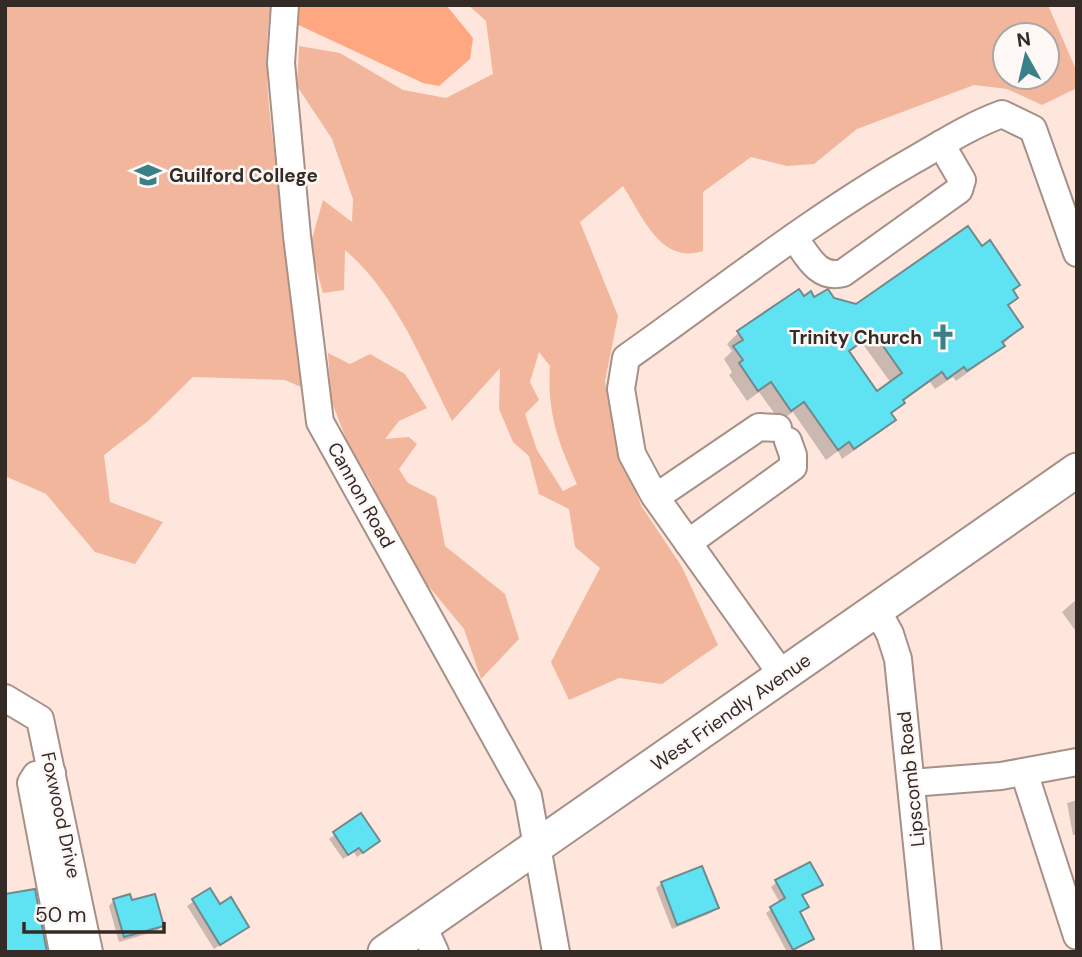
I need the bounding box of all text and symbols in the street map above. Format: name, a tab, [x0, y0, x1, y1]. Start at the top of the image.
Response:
north arrow	[991, 21, 1061, 91]
text: N	[1015, 26, 1032, 53]
school or university icon: Guilford College	[133, 160, 163, 190]
place label: Guilford College	[169, 163, 318, 188]
church icon: Trinity Church	[928, 322, 958, 352]
place label: Trinity Church	[789, 325, 922, 350]
street label: Cannon Road	[322, 438, 400, 552]
street label: West Friendly Avenue	[646, 647, 816, 777]
street label: Lipscomb Road	[891, 710, 931, 848]
street label: Foxwood Drive	[35, 749, 87, 881]
scale bar	[24, 890, 164, 934]
text: 50 m	[35, 901, 86, 929]

